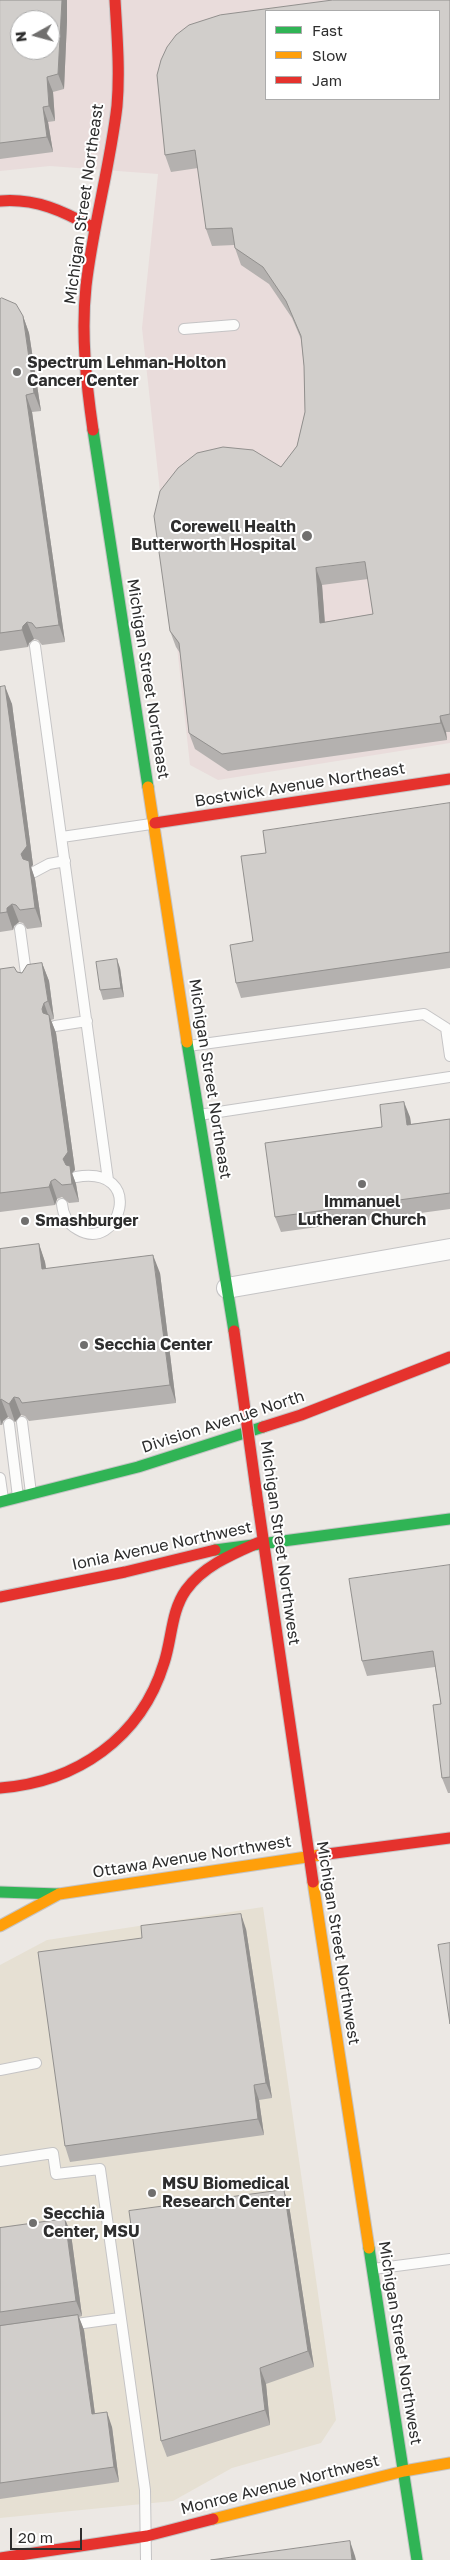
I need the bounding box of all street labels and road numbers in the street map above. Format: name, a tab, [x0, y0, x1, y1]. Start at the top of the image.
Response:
street label: Michigan Street Northeast	[60, 102, 108, 306]
street label: Michigan Street Northeast	[123, 577, 173, 781]
street label: Bostwick Avenue Northeast	[194, 759, 406, 811]
street label: Michigan Street Northeast	[185, 977, 235, 1181]
street label: Division Avenue North	[139, 1387, 307, 1457]
street label: Michigan Street Northwest	[256, 1440, 304, 1646]
street label: Ionia Avenue Northwest	[70, 1518, 254, 1574]
street label: Ottawa Avenue Northwest	[91, 1832, 293, 1882]
street label: Michigan Street Northwest	[312, 1840, 364, 2046]
street label: Michigan Street Northwest	[374, 2240, 426, 2446]
street label: Monroe Avenue Northwest	[179, 2451, 381, 2519]

